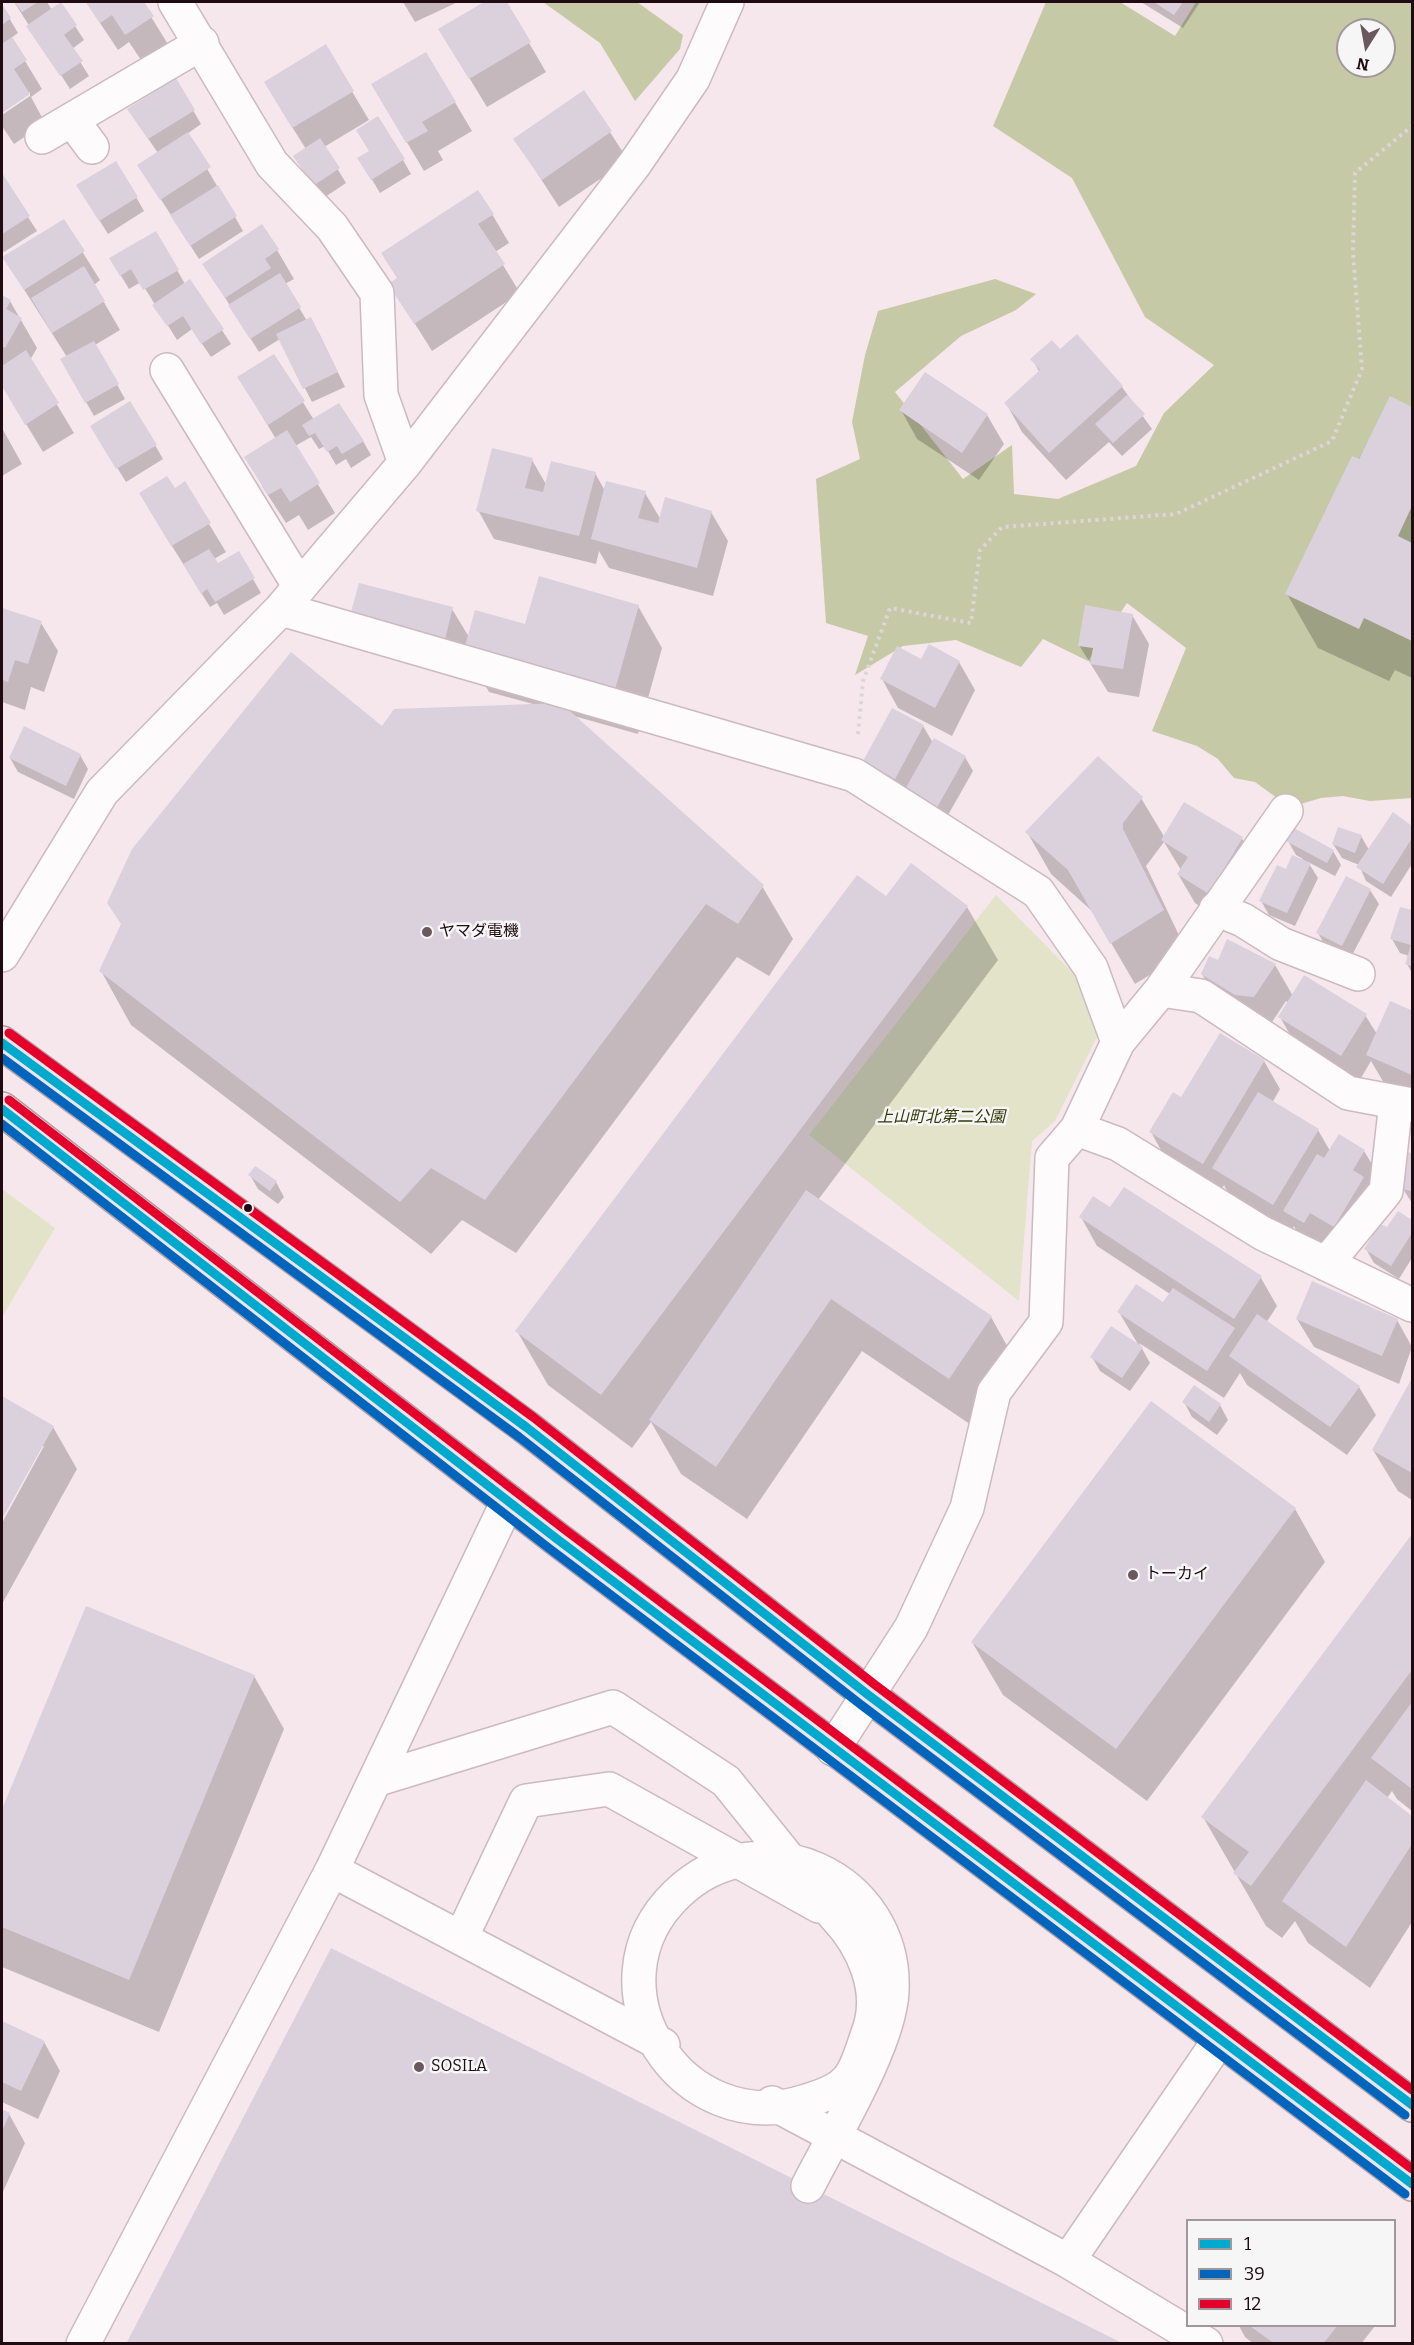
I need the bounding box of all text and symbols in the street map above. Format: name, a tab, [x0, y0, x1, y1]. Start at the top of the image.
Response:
north arrow	[1336, 18, 1396, 78]
text: N	[1355, 54, 1371, 75]
place label: ヤマダ電機	[439, 922, 519, 942]
marker: ヤマダ電機	[420, 925, 434, 939]
park label: 上山町北第二公園	[877, 1108, 1005, 1128]
unlabelled marker	[242, 1202, 254, 1214]
place label: トーカイ	[1145, 1565, 1209, 1585]
marker: トーカイ	[1126, 1568, 1140, 1582]
place label: SOSILA	[431, 2057, 487, 2077]
marker: SOSILA	[412, 2060, 426, 2074]
legend	[1186, 2219, 1396, 2327]
text: 1	[1244, 2233, 1251, 2255]
text: 39	[1244, 2263, 1265, 2285]
text: 12	[1244, 2293, 1261, 2315]

